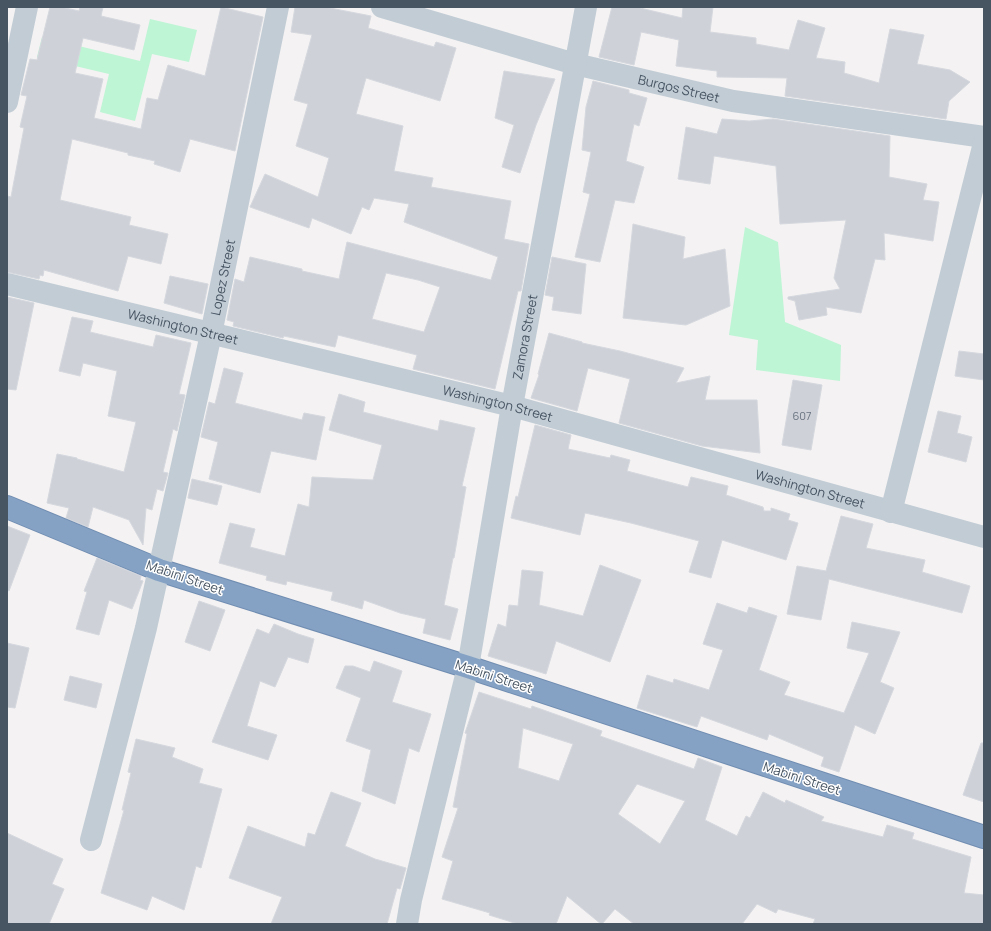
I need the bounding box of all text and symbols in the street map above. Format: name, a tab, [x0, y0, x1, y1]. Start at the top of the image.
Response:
street label: Burgos Street	[636, 70, 721, 107]
street label: Lopez Street	[206, 238, 239, 317]
street label: Zamora Street	[508, 293, 542, 381]
street label: Washington Street	[126, 304, 240, 349]
street label: Washington Street	[441, 381, 555, 426]
house number: 607	[792, 408, 812, 423]
street label: Washington Street	[753, 465, 867, 513]
street label: Mabini Street	[144, 555, 226, 599]
street label: Mabini Street	[453, 655, 535, 697]
street label: Mabini Street	[761, 757, 843, 799]

